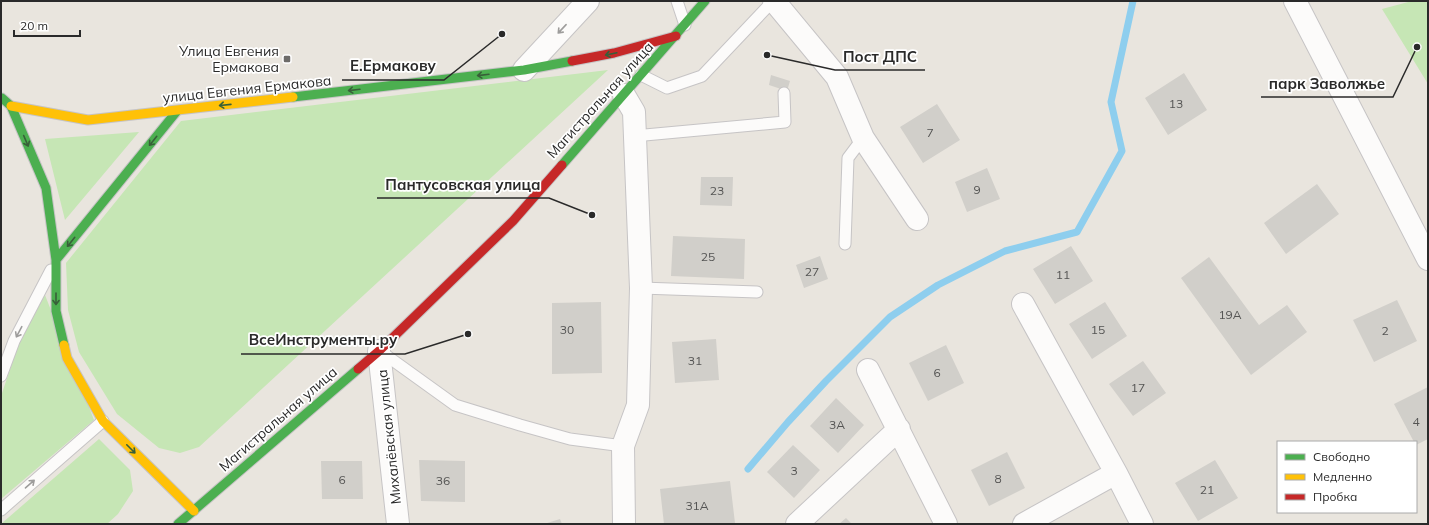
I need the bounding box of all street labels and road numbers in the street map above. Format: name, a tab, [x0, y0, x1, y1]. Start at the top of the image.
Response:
street label: Магистральная улица	[543, 38, 657, 162]
street label: улица Евгения Ермакова	[162, 71, 332, 107]
street label: Магистральная улица	[215, 363, 341, 475]
street label: Михалёвская улица	[373, 369, 405, 505]

